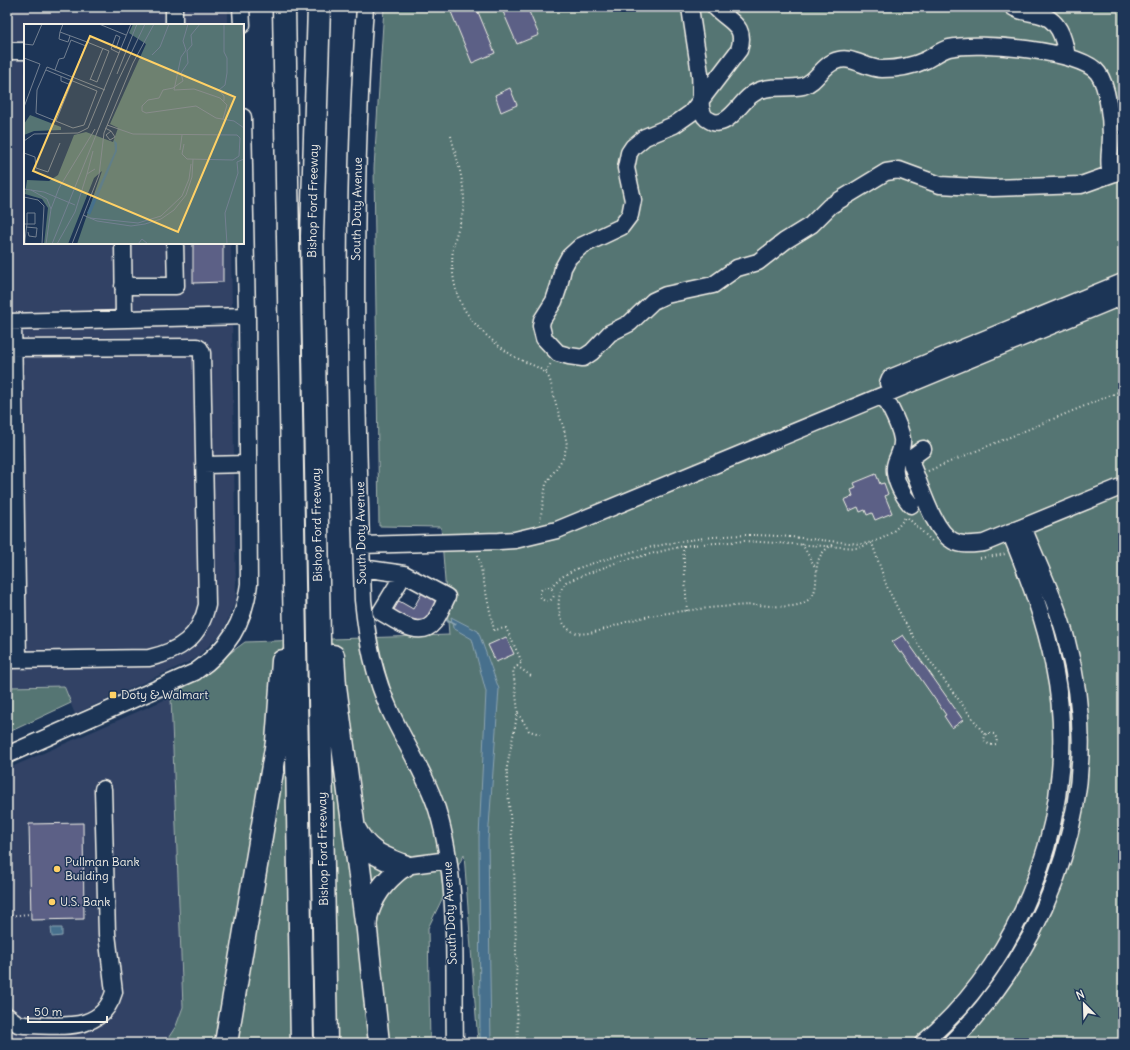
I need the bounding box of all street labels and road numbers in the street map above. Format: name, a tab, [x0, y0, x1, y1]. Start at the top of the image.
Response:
street label: Bishop Ford Freeway	[304, 144, 321, 258]
street label: South Doty Avenue	[348, 157, 365, 261]
street label: Bishop Ford Freeway	[308, 468, 325, 582]
street label: South Doty Avenue	[352, 481, 369, 585]
street label: Bishop Ford Freeway	[314, 792, 331, 906]
street label: South Doty Avenue	[439, 861, 460, 965]

